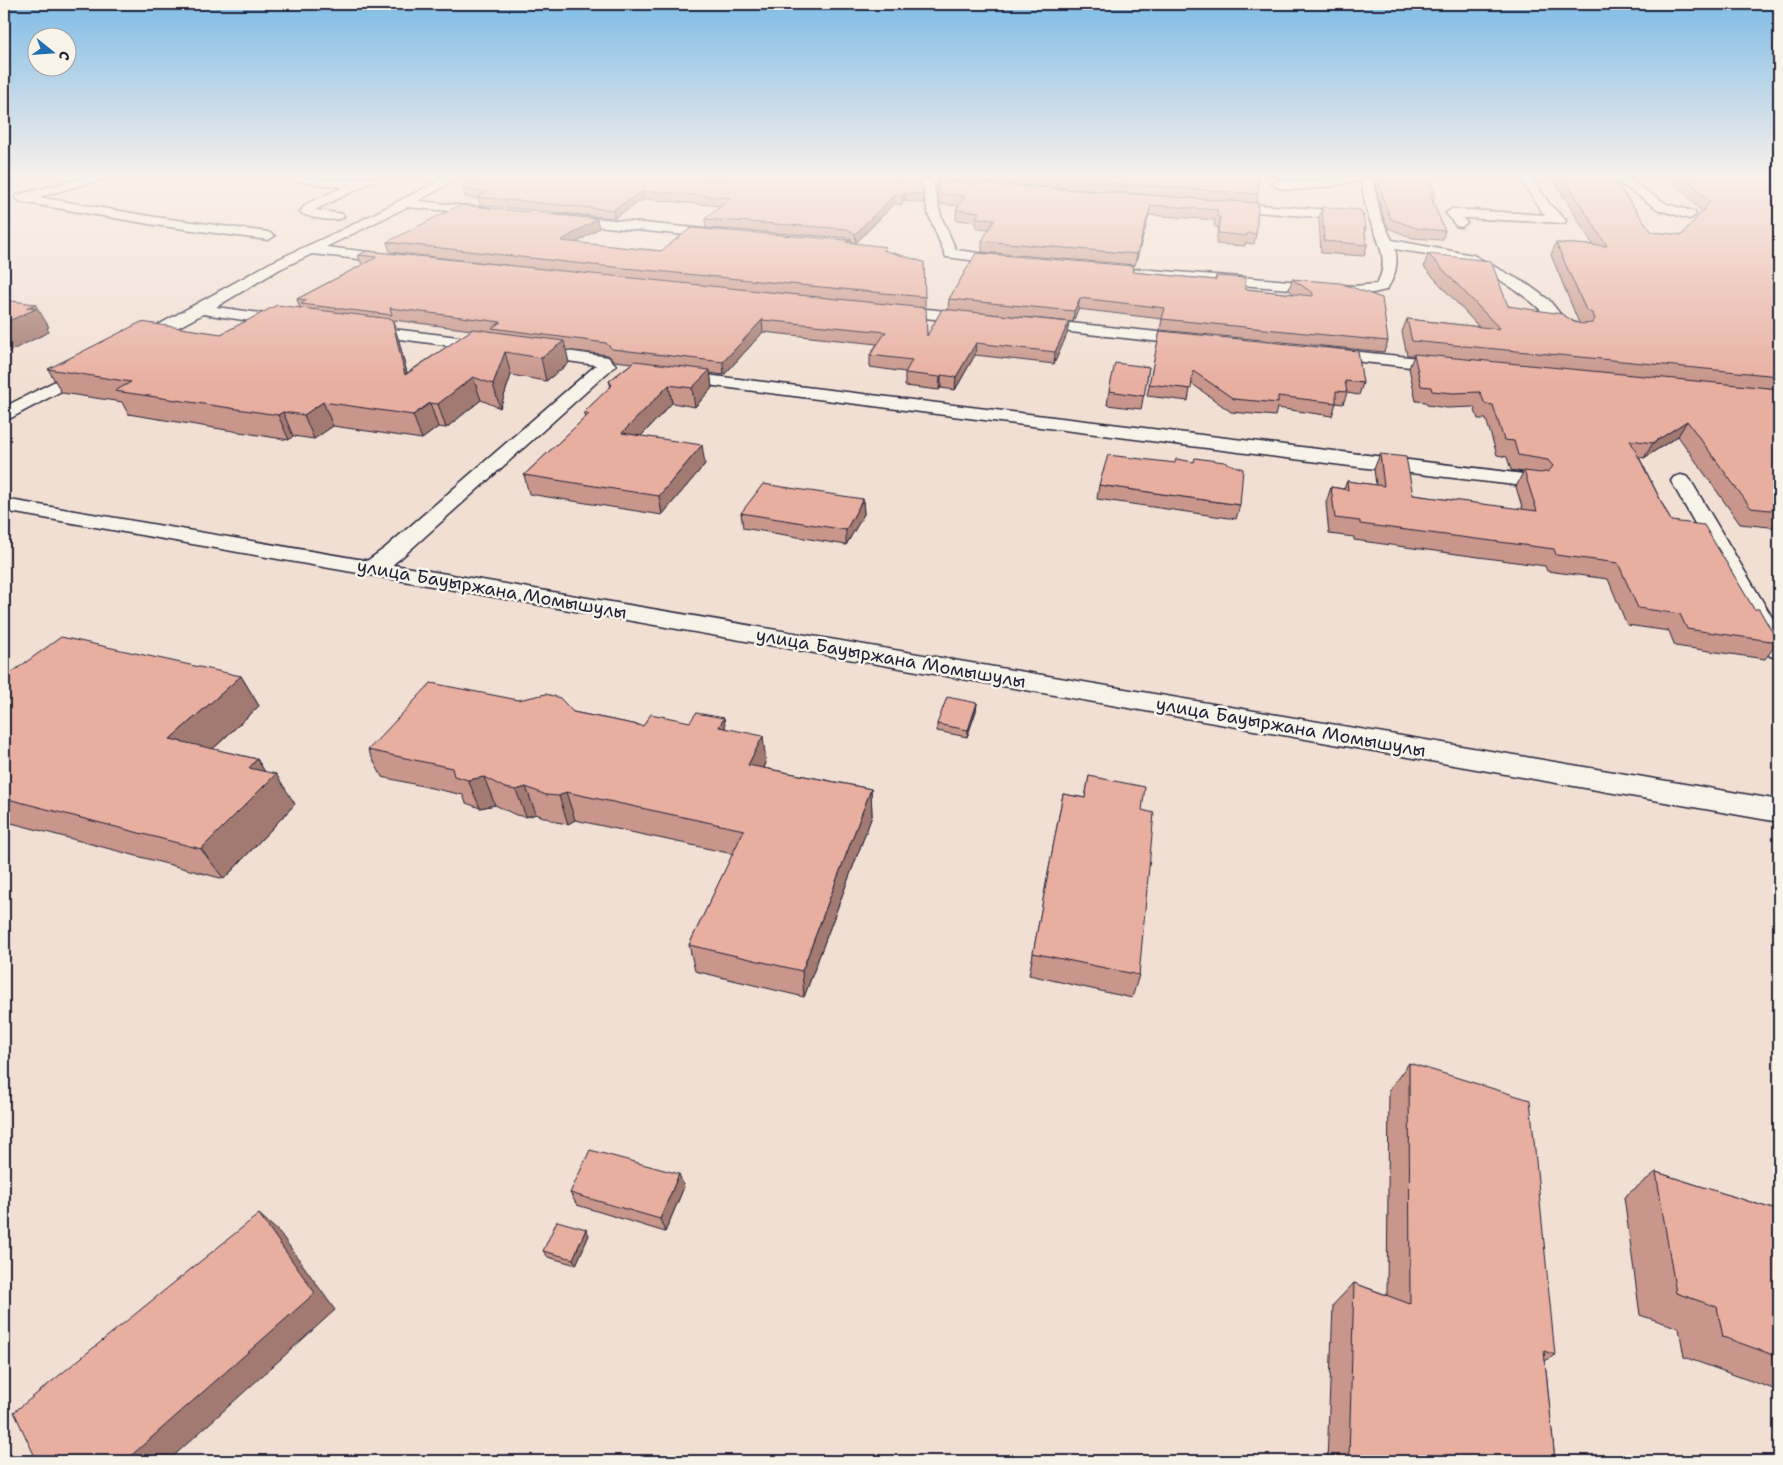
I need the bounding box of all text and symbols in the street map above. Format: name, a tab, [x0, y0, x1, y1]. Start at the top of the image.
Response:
north arrow	[28, 28, 78, 78]
text: С	[55, 49, 74, 63]
street label: улица Бауыржана Момышулы	[355, 553, 629, 625]
street label: улица Бауыржана Момышулы	[754, 622, 1028, 694]
street label: улица Бауыржана Момышулы	[1154, 691, 1428, 763]

